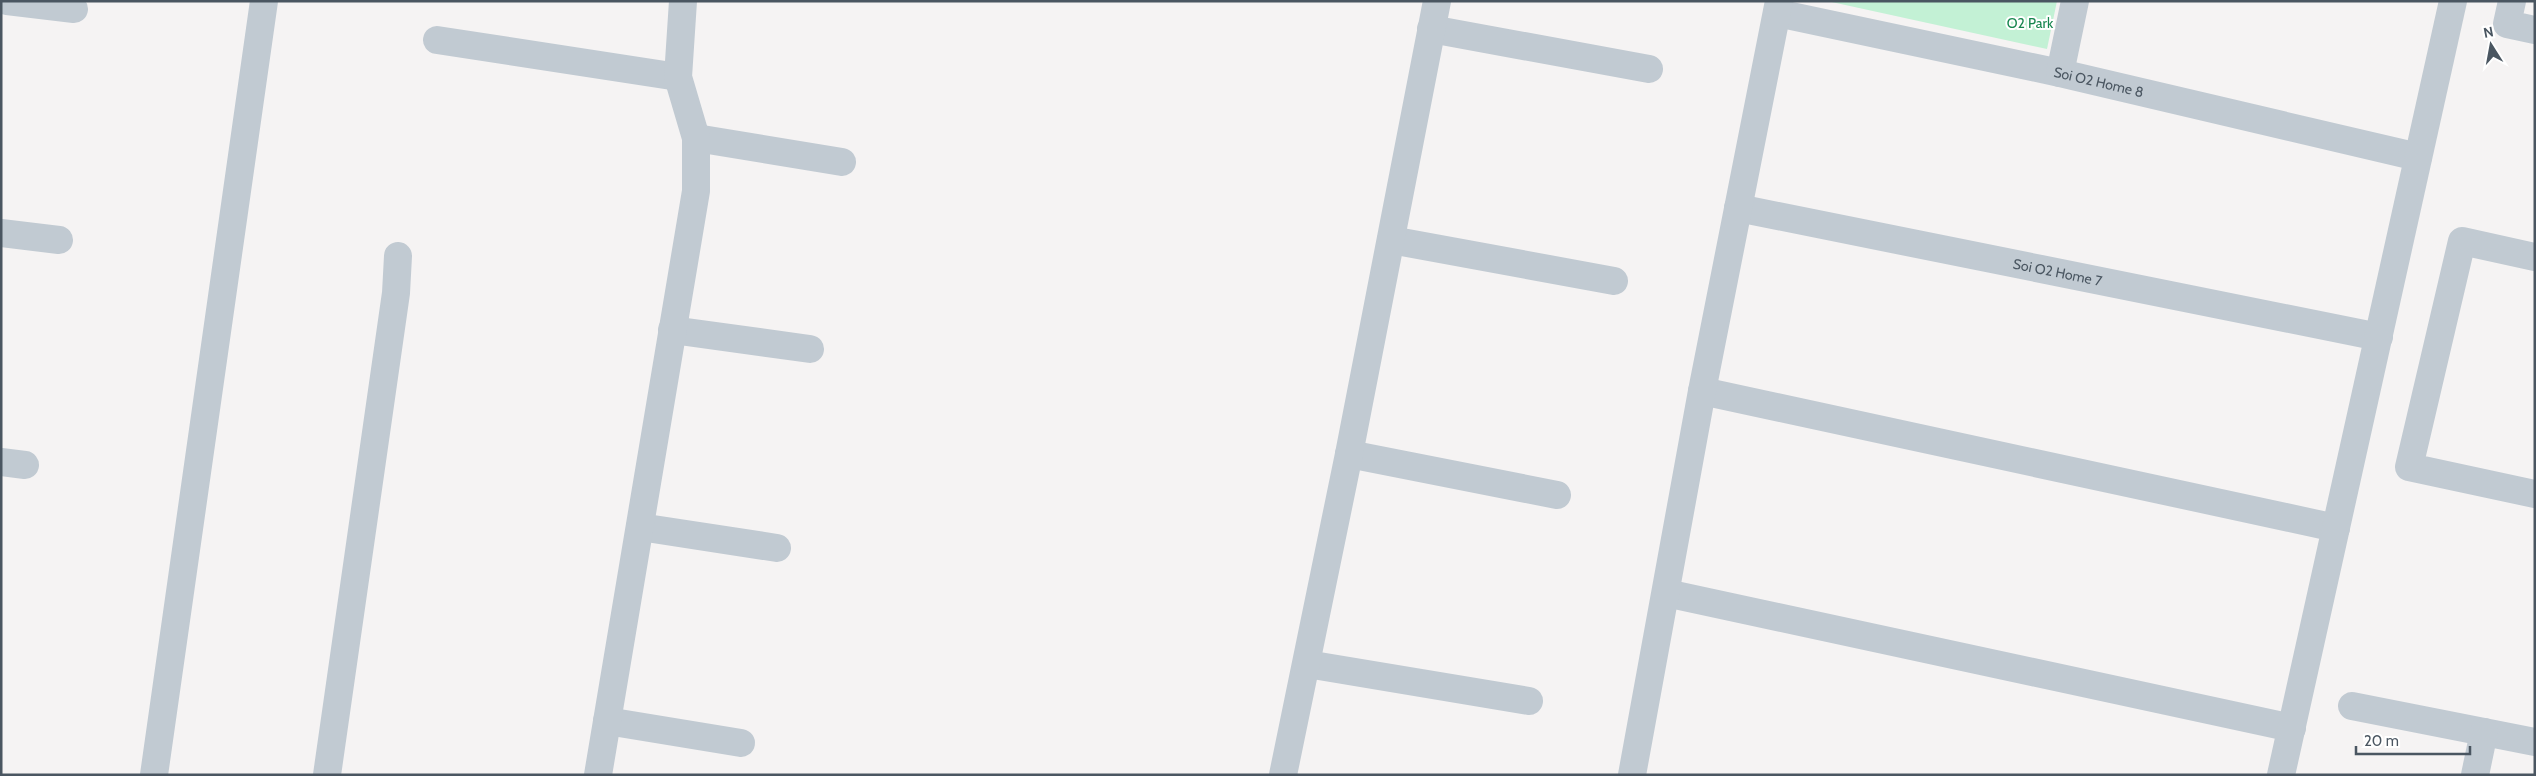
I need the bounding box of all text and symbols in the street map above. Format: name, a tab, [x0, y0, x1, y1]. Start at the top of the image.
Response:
park label: O2 Park	[2007, 14, 2054, 32]
north arrow	[2466, 20, 2516, 70]
text: N	[2482, 22, 2495, 42]
street label: Soi O2 Home 8	[2052, 63, 2145, 101]
street label: Soi O2 Home 7	[2012, 255, 2104, 290]
scale bar	[2356, 724, 2470, 756]
text: 20 m	[2364, 732, 2399, 750]

